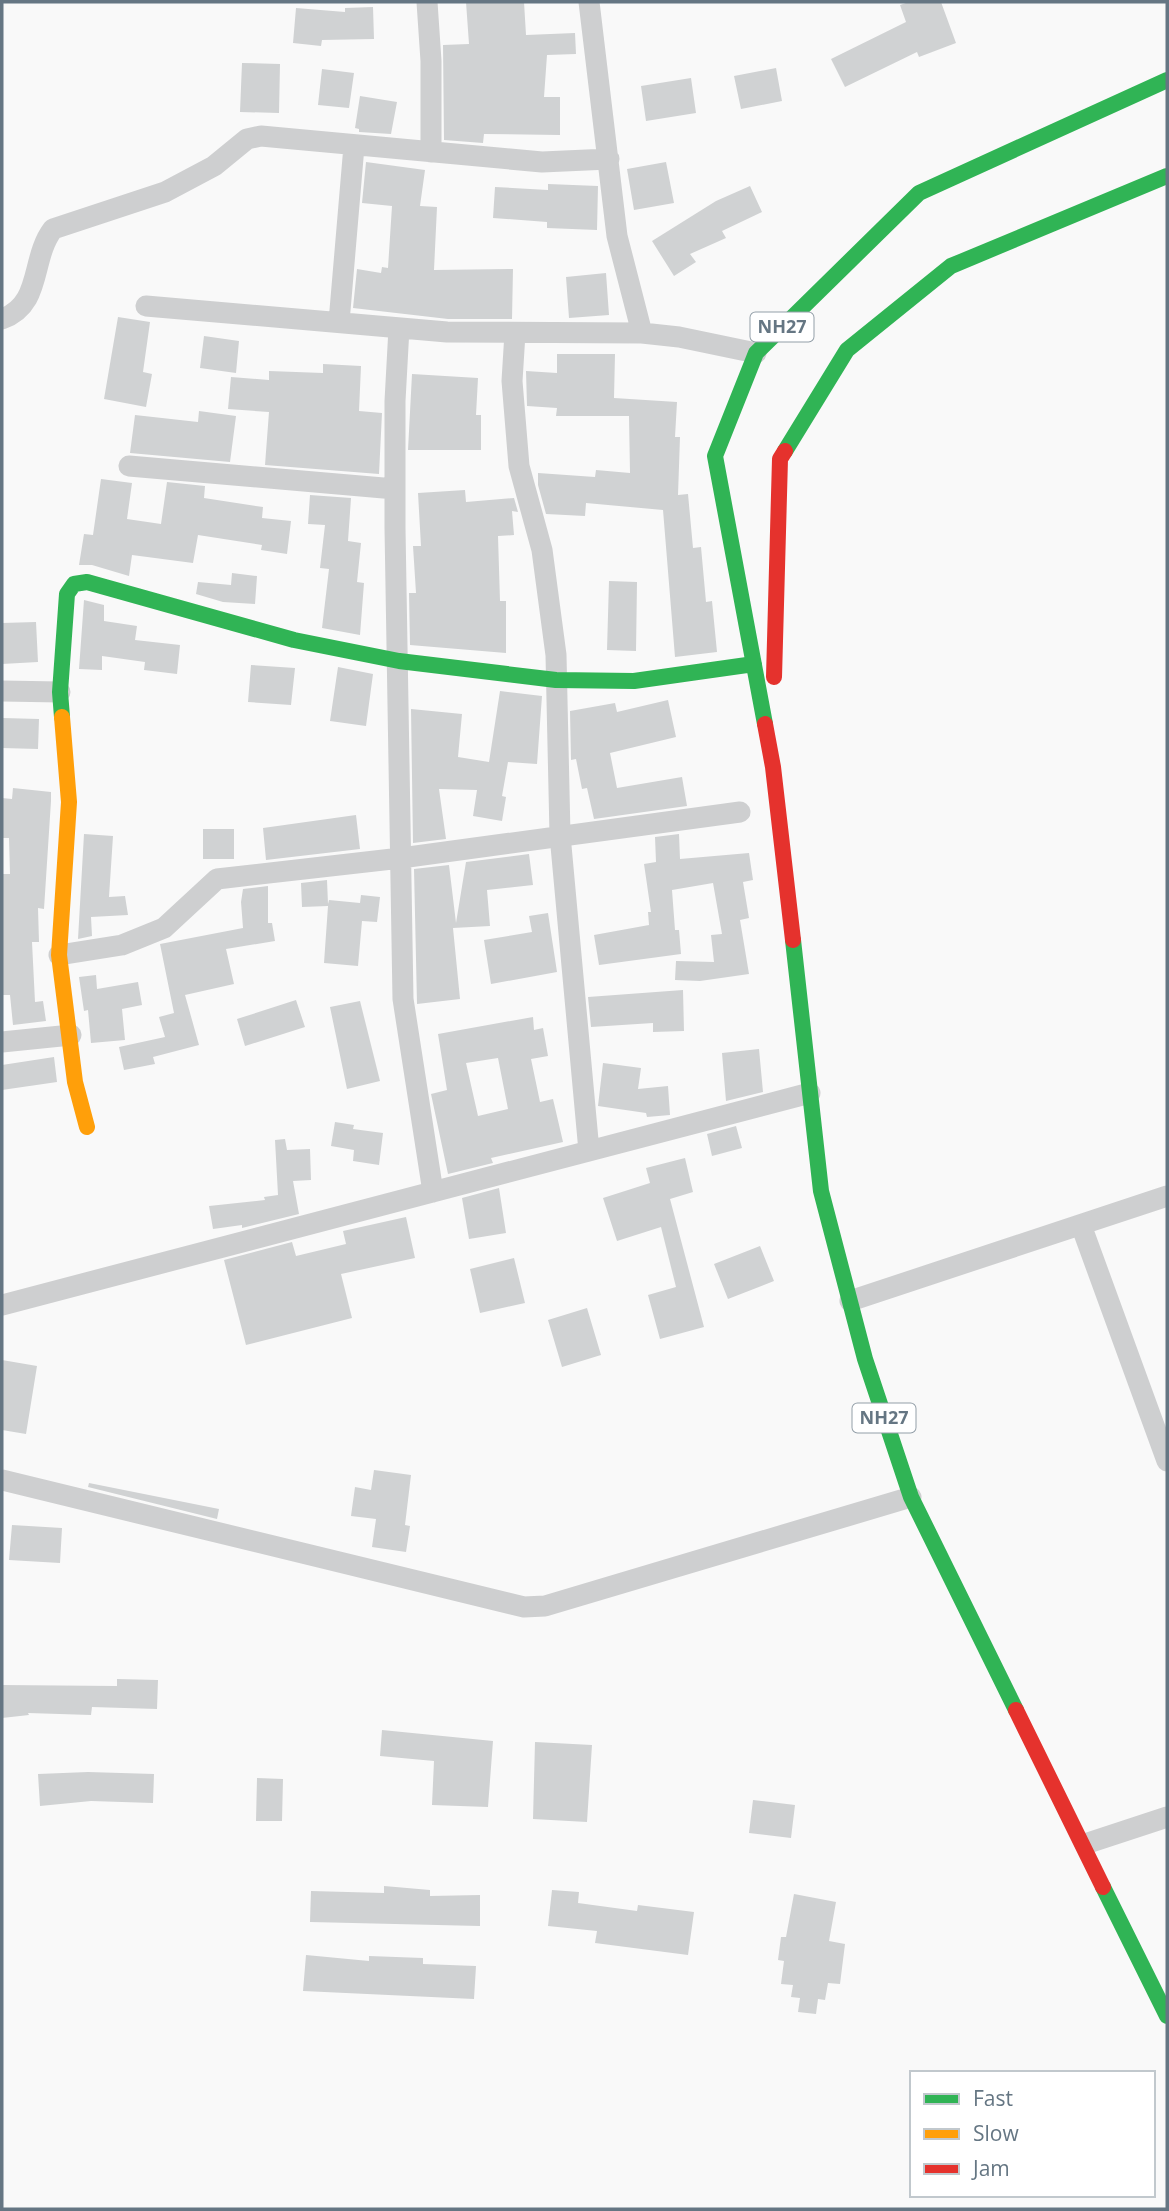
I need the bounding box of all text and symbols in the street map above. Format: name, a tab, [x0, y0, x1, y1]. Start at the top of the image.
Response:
road number: NH27	[750, 312, 814, 342]
road number: NH27	[852, 1404, 916, 1433]
legend	[910, 2071, 1155, 2197]
text: Fast	[973, 2084, 1013, 2112]
text: Slow	[973, 2119, 1019, 2147]
text: Jam	[971, 2154, 1010, 2182]

